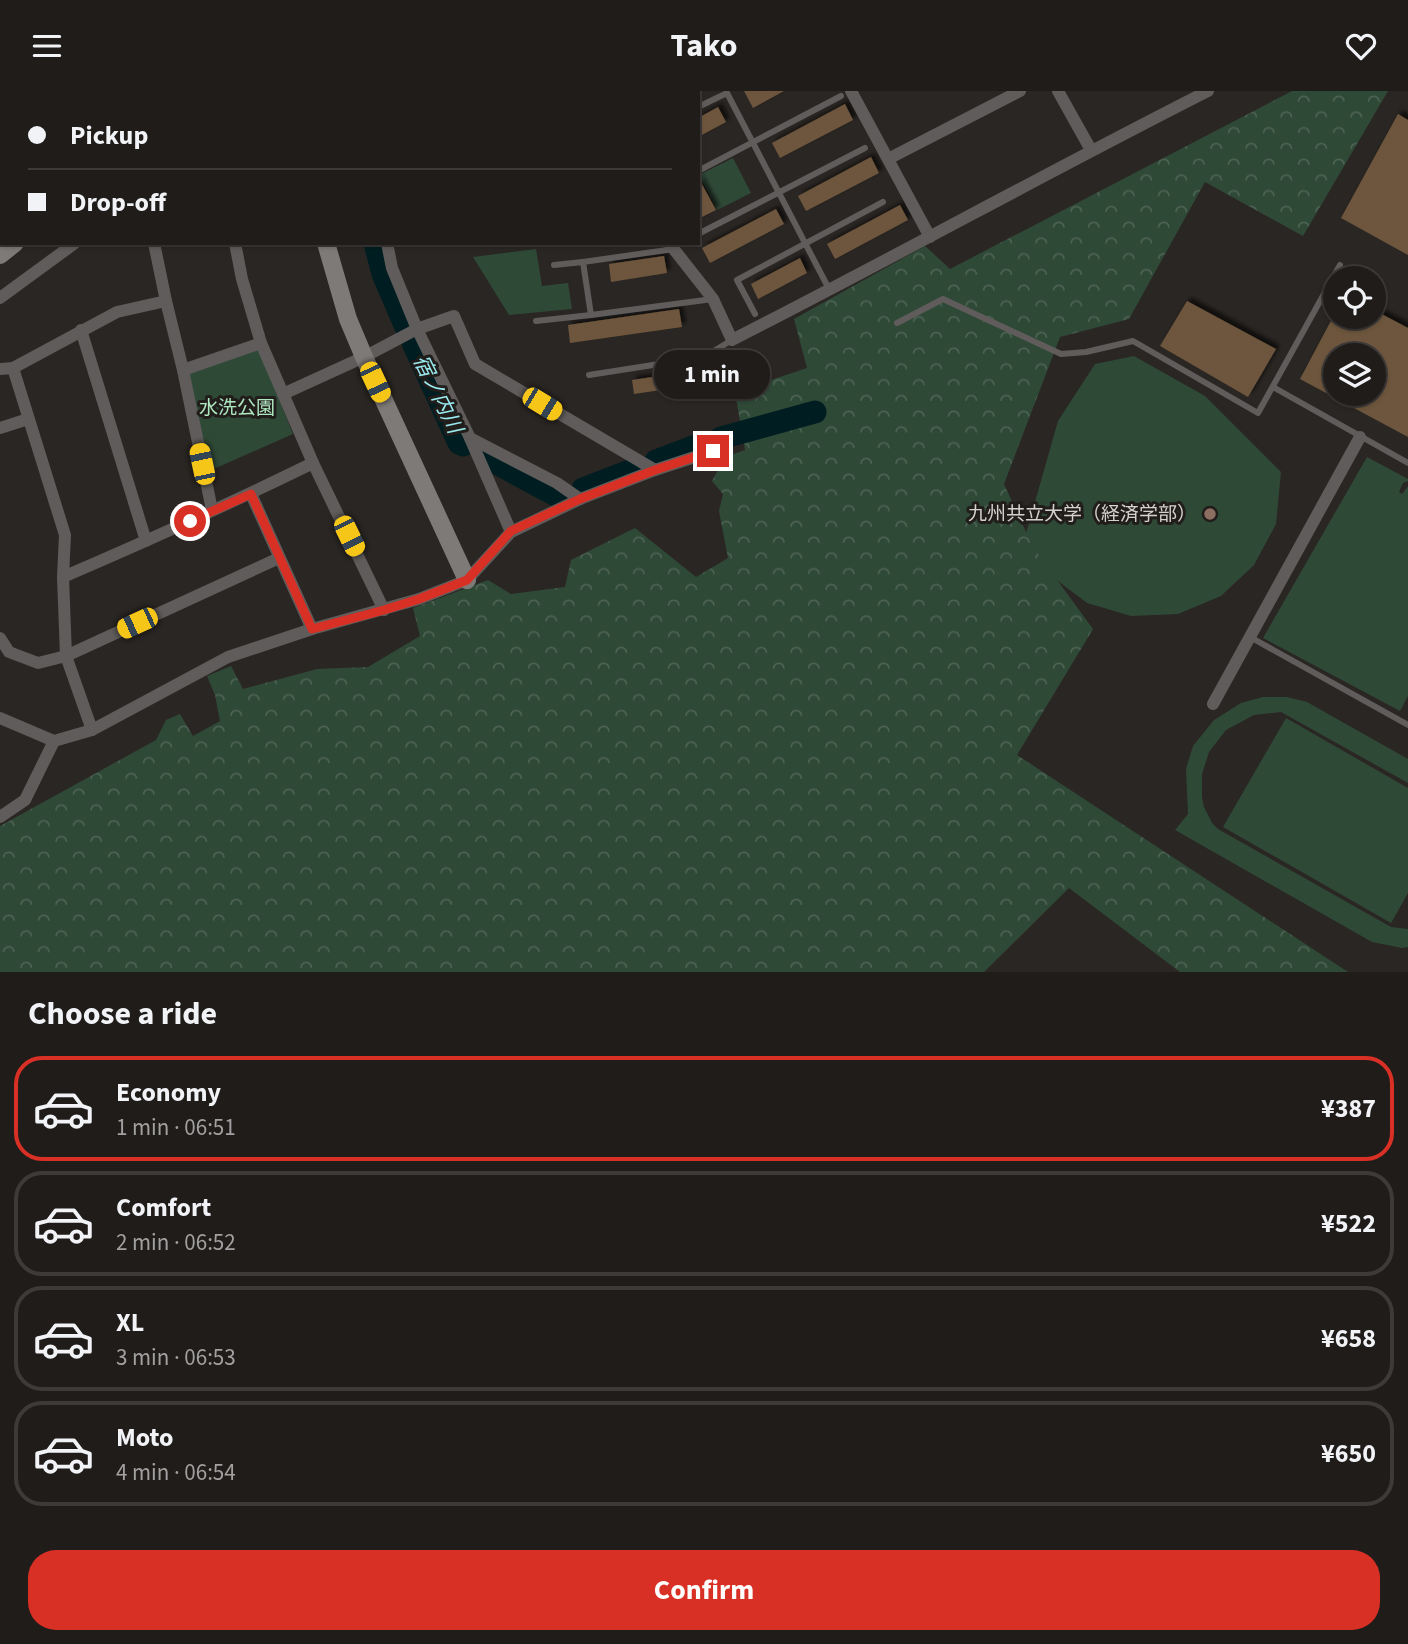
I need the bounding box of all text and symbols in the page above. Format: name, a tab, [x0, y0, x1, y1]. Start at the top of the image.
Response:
text: Tako	[670, 23, 738, 69]
icon: menu	[28, 27, 66, 65]
icon: heart	[1342, 27, 1380, 65]
text: Pickup	[70, 117, 148, 154]
text: Drop-off	[70, 184, 166, 221]
map controls	[1323, 266, 1386, 406]
button: locate	[1323, 266, 1386, 329]
button: layers	[1323, 343, 1386, 406]
callout: 1 min	[655, 349, 771, 399]
water label: 宿ノ内川	[406, 350, 471, 440]
text: 1 min	[684, 358, 740, 391]
car	[357, 359, 394, 405]
car	[519, 384, 566, 424]
park label: 水洗公園	[199, 395, 275, 422]
route end	[697, 435, 729, 467]
car	[188, 441, 217, 487]
place label: 九州共立大学（経済学部）	[968, 501, 1196, 528]
route start	[174, 505, 206, 537]
marker: 九州共立大学（経済学部）	[1202, 506, 1218, 522]
car	[331, 513, 368, 559]
car	[114, 605, 161, 641]
text: Choose a ride	[28, 991, 217, 1037]
text: Economy	[116, 1074, 221, 1111]
icon: car	[32, 1077, 95, 1140]
text: ¥387	[1321, 1090, 1376, 1127]
text: 1 min · 06:51	[116, 1111, 236, 1144]
text: Comfort	[116, 1189, 211, 1226]
icon: car	[32, 1192, 95, 1255]
text: ¥522	[1321, 1205, 1376, 1242]
text: 2 min · 06:52	[116, 1226, 236, 1259]
text: XL	[116, 1304, 144, 1341]
icon: car	[32, 1307, 95, 1370]
text: ¥658	[1321, 1320, 1376, 1357]
text: 3 min · 06:53	[116, 1341, 236, 1374]
text: Moto	[116, 1419, 173, 1456]
icon: car	[32, 1422, 95, 1485]
text: ¥650	[1321, 1435, 1376, 1472]
text: 4 min · 06:54	[116, 1456, 236, 1489]
button: Confirm	[28, 1550, 1380, 1630]

